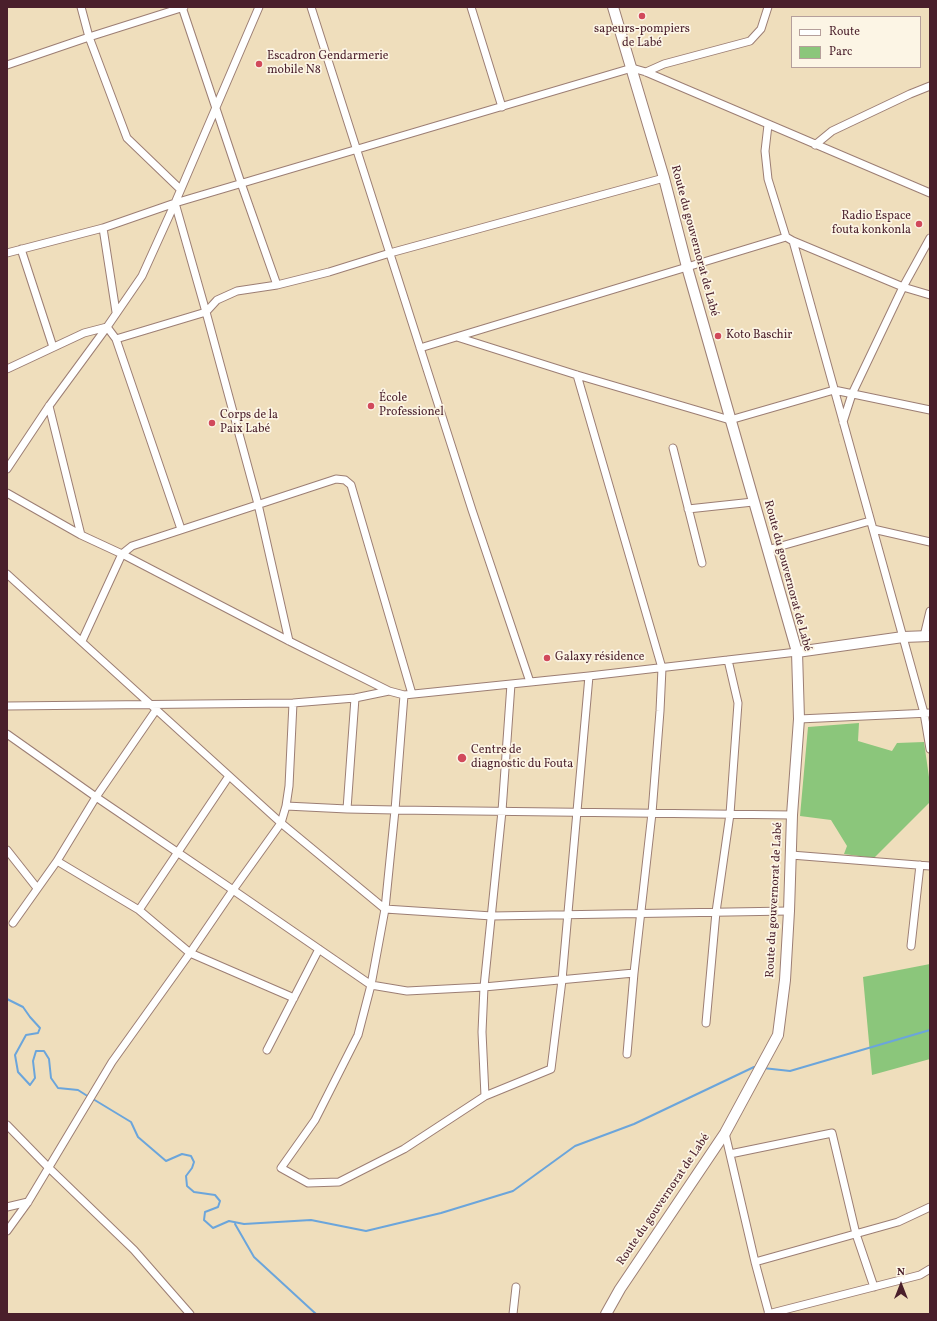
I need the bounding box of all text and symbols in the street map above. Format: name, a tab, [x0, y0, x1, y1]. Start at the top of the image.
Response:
marker: sapeurs-pompiers de Labé	[637, 11, 647, 21]
legend	[791, 16, 921, 68]
place label: sapeurs-pompiers de Labé	[594, 23, 690, 51]
text: Route	[829, 24, 860, 40]
text: Parc	[829, 44, 852, 60]
place label: Escadron Gendarmerie mobile N8	[267, 50, 388, 78]
marker: Escadron Gendarmerie mobile N8	[254, 59, 264, 69]
street label: Route du gouvernorat de Labé	[667, 164, 721, 318]
place label: Radio Espace fouta konkonla	[832, 210, 911, 238]
marker: Radio Espace fouta konkonla	[914, 219, 924, 229]
place label: Koto Baschir	[726, 329, 792, 343]
marker: Koto Baschir	[713, 331, 723, 341]
place label: École Professionel	[379, 392, 444, 420]
marker: École Professionel	[366, 401, 376, 411]
place label: Corps de la Paix Labé	[220, 409, 278, 437]
marker: Corps de la Paix Labé	[207, 418, 217, 428]
street label: Route du gouvernorat de Labé	[760, 499, 814, 653]
place label: Galaxy résidence	[555, 651, 644, 665]
marker: Galaxy résidence	[542, 653, 552, 663]
place label: Centre de diagnostic du Fouta	[471, 744, 573, 772]
marker: Centre de diagnostic du Fouta	[456, 752, 468, 764]
street label: Route du gouvernorat de Labé	[764, 822, 786, 978]
street label: Route du gouvernorat de Labé	[614, 1131, 714, 1269]
north arrow	[881, 1265, 921, 1305]
text: N	[897, 1265, 905, 1280]

